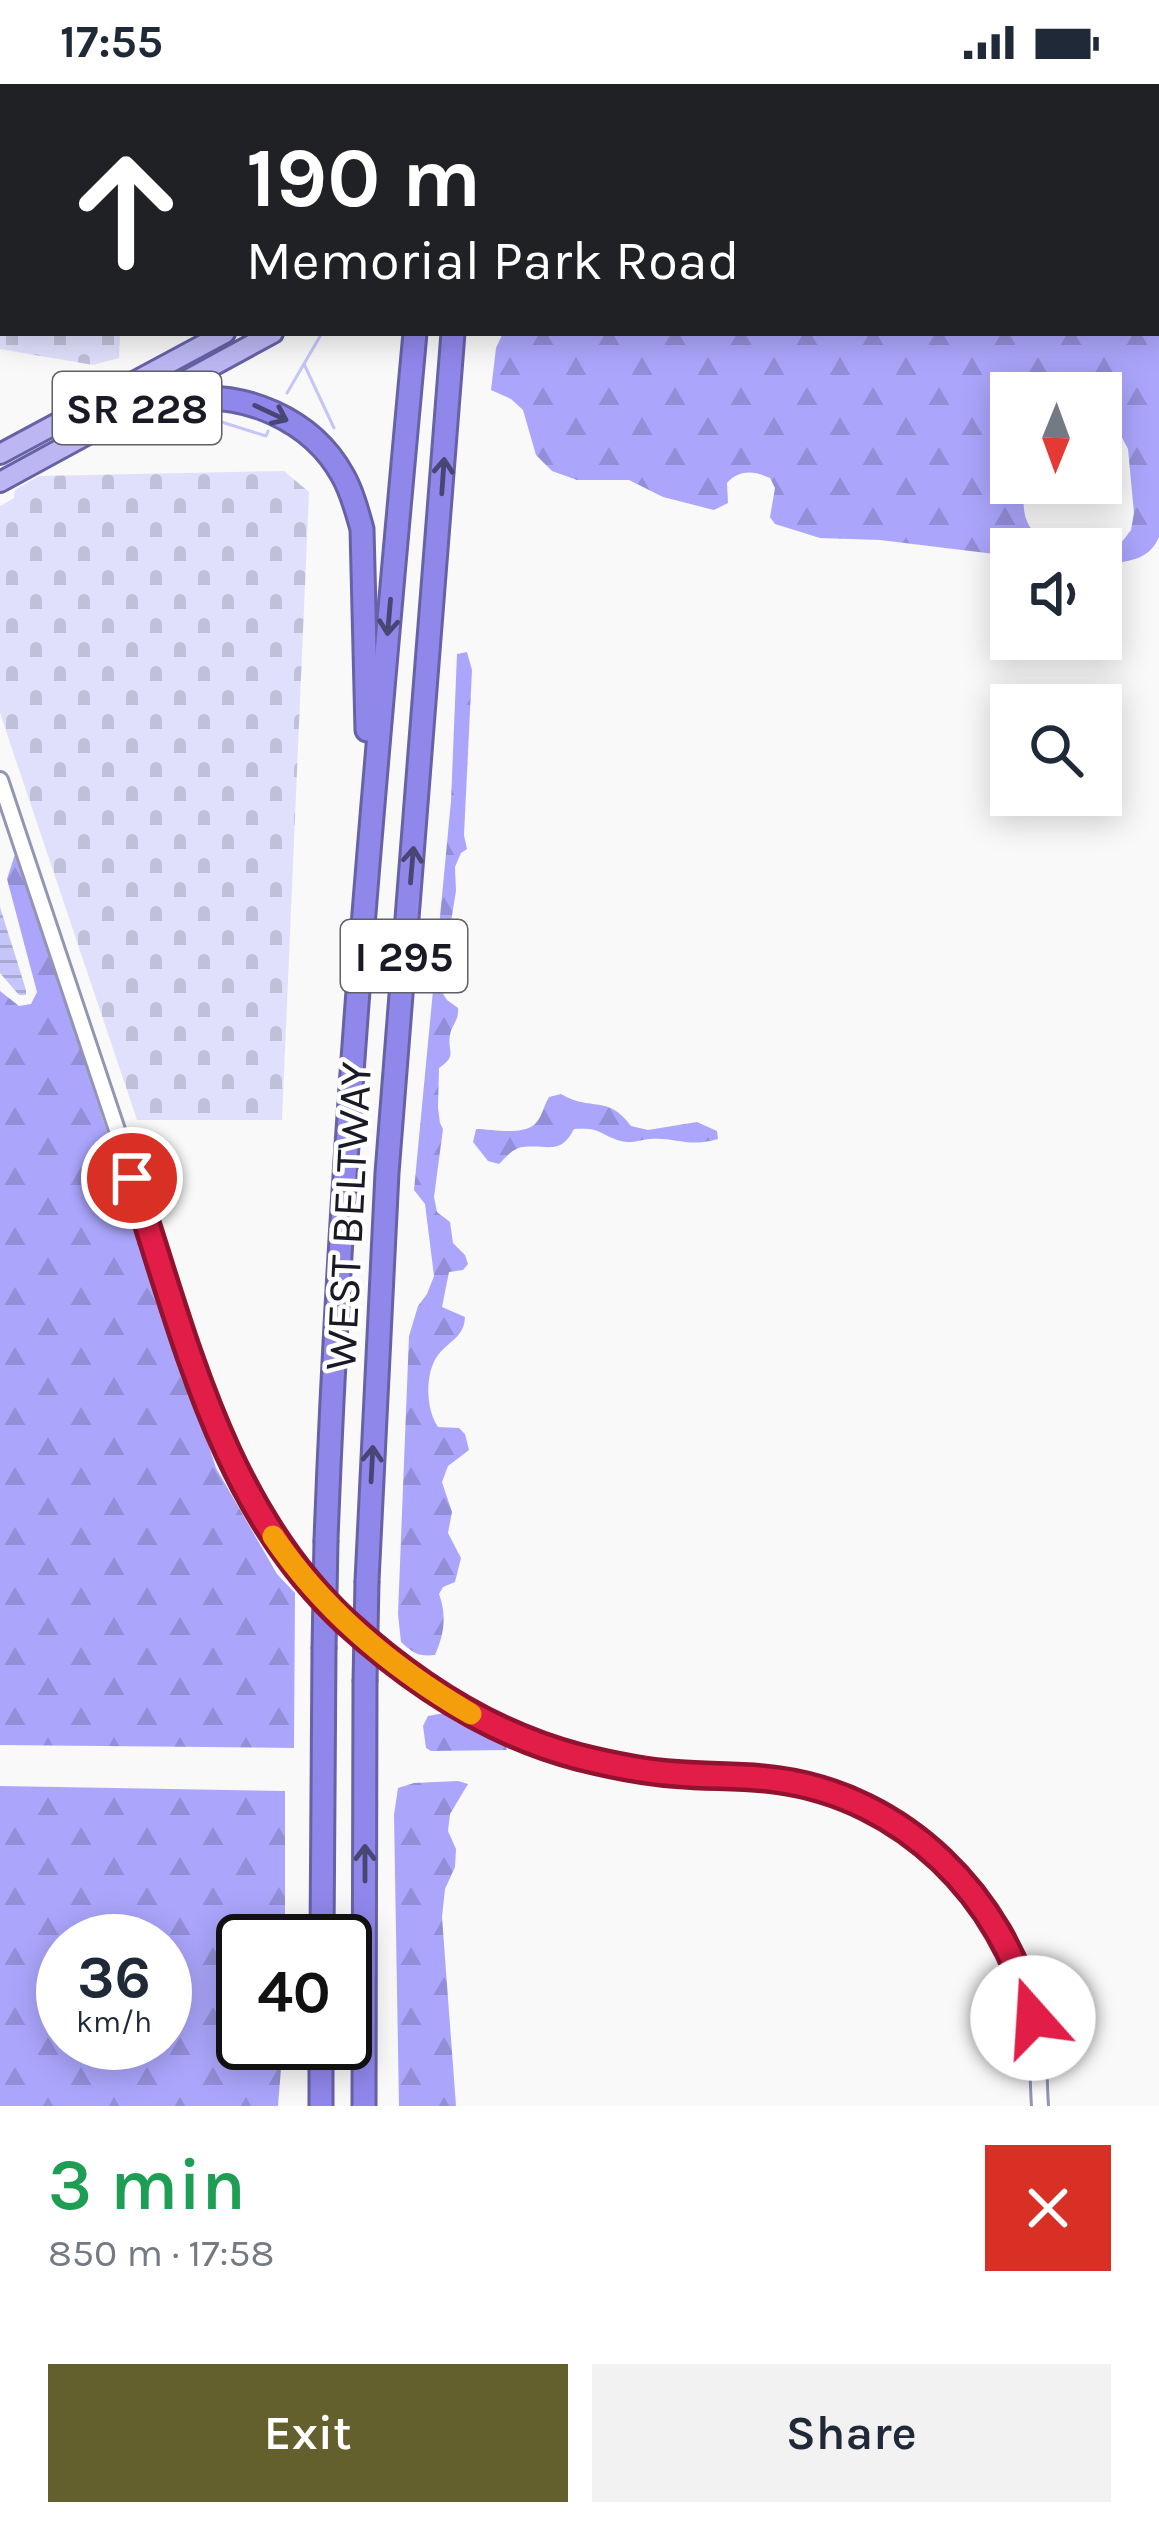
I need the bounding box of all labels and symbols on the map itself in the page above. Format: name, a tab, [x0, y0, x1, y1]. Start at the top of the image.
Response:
road number: SR 228	[53, 372, 221, 444]
north arrow	[990, 372, 1122, 504]
one-way arrow	[252, 403, 288, 425]
one-way arrow	[431, 457, 454, 496]
one-way arrow	[377, 597, 400, 636]
one-way arrow	[401, 846, 424, 885]
road number: I 295	[341, 920, 467, 992]
street label: WEST BELTWAY	[314, 1060, 382, 1372]
pin	[81, 1127, 183, 1229]
one-way arrow	[361, 1445, 384, 1484]
one-way arrow	[354, 1844, 376, 1883]
speed limit sign: 40	[216, 1914, 372, 2070]
position arrow	[970, 1955, 1096, 2081]

